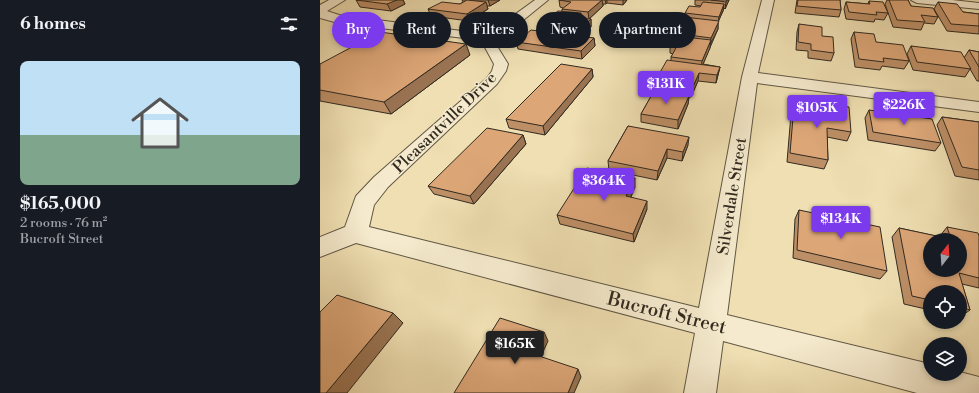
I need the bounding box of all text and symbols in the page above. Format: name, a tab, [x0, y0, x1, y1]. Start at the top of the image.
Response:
chip: Buy	[332, 12, 385, 48]
chip: Rent	[393, 12, 451, 48]
chip: Filters	[459, 12, 528, 48]
chip: New	[536, 12, 591, 48]
chip: Apartment	[599, 12, 696, 48]
text: 6 homes	[20, 13, 86, 35]
icon: filters	[278, 13, 300, 35]
street label: Pleasantville Drive	[388, 68, 501, 177]
pin: $131K	[638, 71, 694, 105]
text: $131K	[647, 76, 685, 92]
icon: home	[124, 87, 196, 159]
pin: $226K	[876, 92, 932, 126]
pin: $105K	[789, 95, 845, 129]
text: $226K	[883, 97, 925, 113]
text: $105K	[796, 100, 838, 116]
street label: Silverdale Street	[713, 136, 751, 256]
pin: $364K	[576, 168, 632, 202]
text: $364K	[582, 173, 626, 189]
text: $165,000	[20, 193, 101, 215]
pin: $134K	[813, 206, 869, 240]
text: $134K	[820, 211, 862, 227]
text: 2 rooms · 76 m²	[20, 215, 107, 231]
text: Bucroft Street	[20, 231, 103, 247]
north arrow	[923, 233, 967, 277]
map controls	[923, 233, 967, 381]
button: locate	[923, 285, 967, 329]
street label: Bucroft Street	[604, 286, 729, 339]
pin: $165K	[487, 331, 543, 365]
text: $165K	[495, 336, 535, 352]
button: layers	[923, 337, 967, 381]

